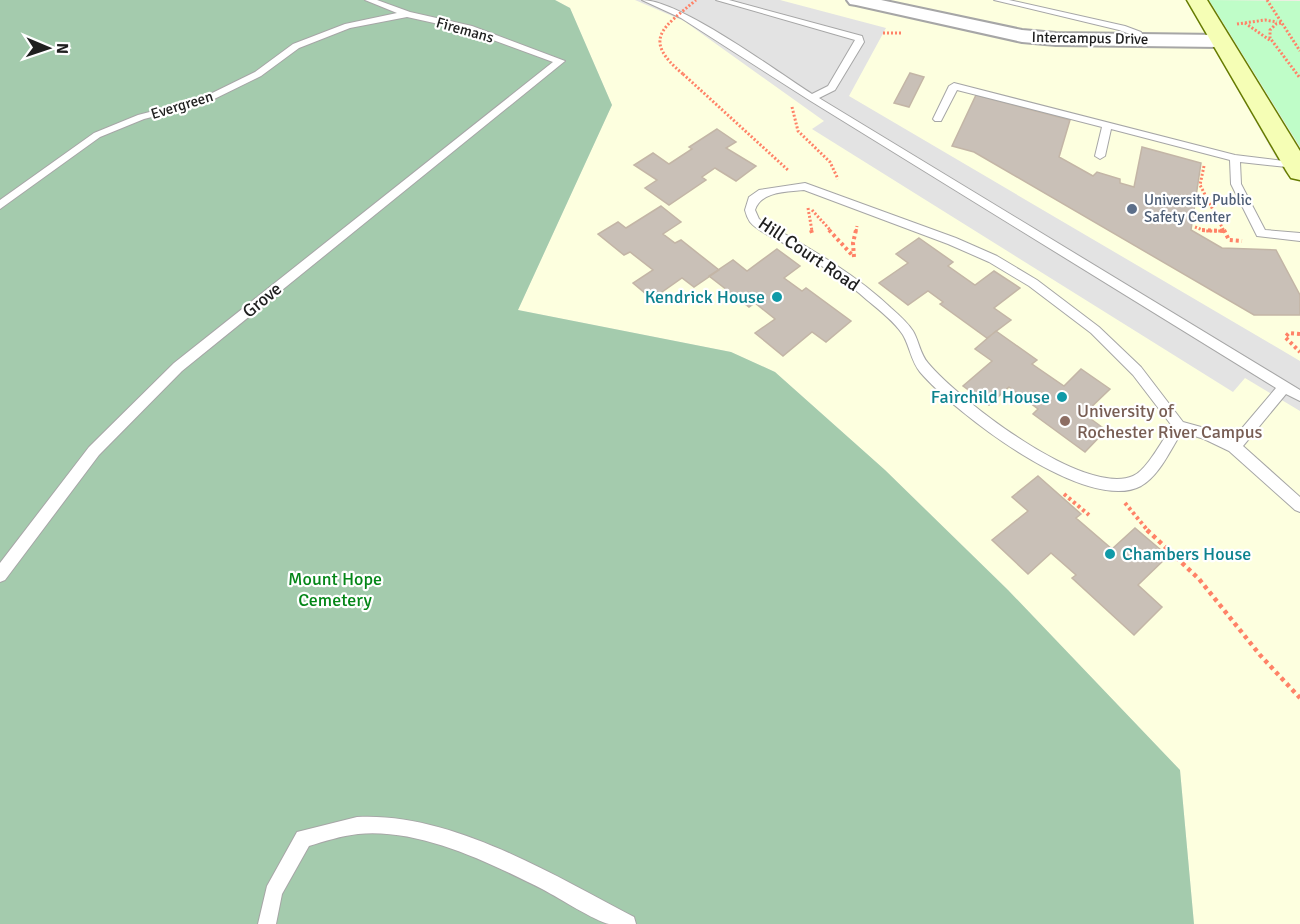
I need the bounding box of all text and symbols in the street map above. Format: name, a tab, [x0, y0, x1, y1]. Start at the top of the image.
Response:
street label: Firemans	[434, 13, 496, 47]
north arrow	[18, 18, 78, 78]
street label: Intercampus Drive	[1032, 28, 1148, 48]
text: N	[52, 43, 72, 54]
street label: Evergreen	[149, 87, 215, 123]
place label: University Public Safety Center	[1144, 191, 1252, 226]
marker: University Public Safety Center	[1125, 202, 1139, 216]
street label: Hill Court Road	[754, 212, 864, 296]
street label: Grove	[238, 278, 286, 322]
place label: Kendrick House	[645, 286, 765, 308]
marker: Kendrick House	[770, 290, 784, 304]
place label: Fairchild House	[931, 386, 1050, 408]
marker: Fairchild House	[1055, 390, 1069, 404]
place label: University of Rochester River Campus	[1077, 400, 1262, 443]
marker: University of Rochester River Campus	[1058, 414, 1072, 428]
place label: Chambers House	[1122, 543, 1251, 565]
marker: Chambers House	[1103, 547, 1117, 561]
park label: Mount Hope Cemetery	[288, 568, 382, 611]

